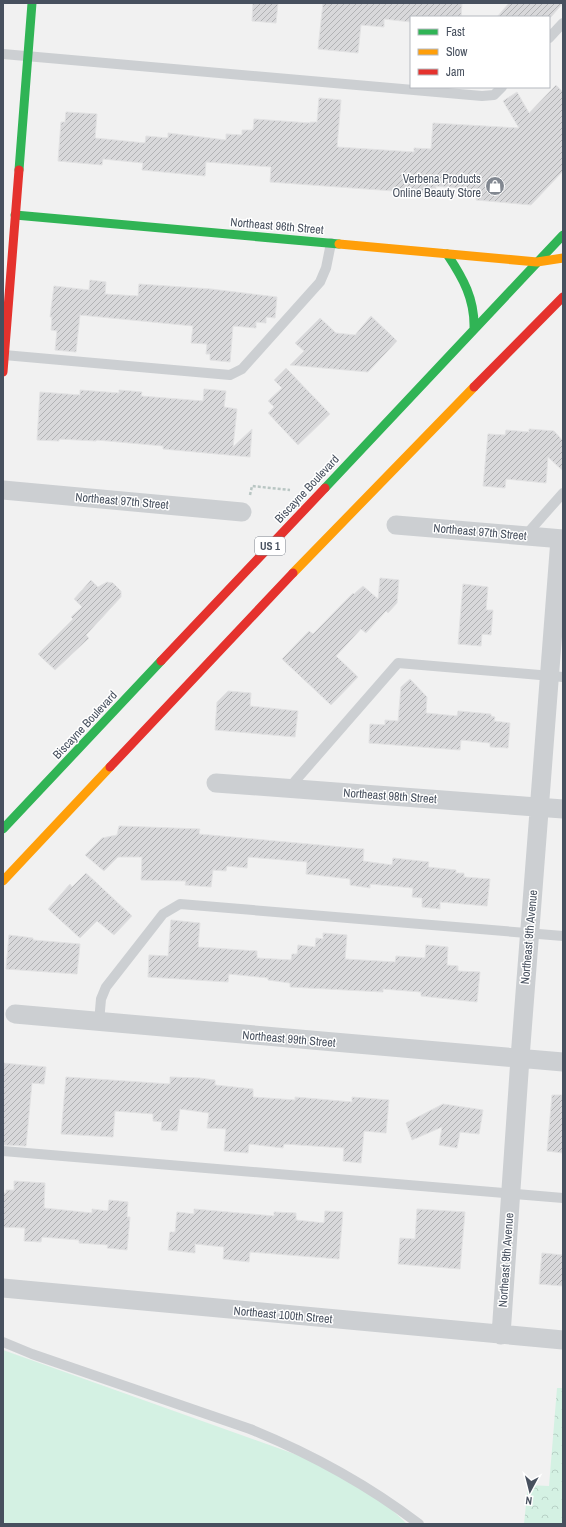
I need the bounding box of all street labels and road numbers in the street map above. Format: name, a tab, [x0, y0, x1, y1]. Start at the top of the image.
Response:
street label: Northeast 96th Street	[230, 214, 325, 238]
street label: Biscayne Boulevard	[271, 452, 343, 526]
street label: Northeast 97th Street	[75, 489, 170, 513]
street label: Northeast 97th Street	[433, 520, 528, 544]
road number: US 1	[255, 537, 285, 555]
street label: Biscayne Boulevard	[49, 688, 121, 762]
street label: Northeast 98th Street	[343, 785, 437, 807]
street label: Northeast 9th Avenue	[517, 889, 541, 985]
street label: Northeast 99th Street	[242, 1027, 337, 1051]
street label: Northeast 9th Avenue	[495, 1212, 517, 1308]
street label: Northeast 100th Street	[233, 1303, 333, 1327]

